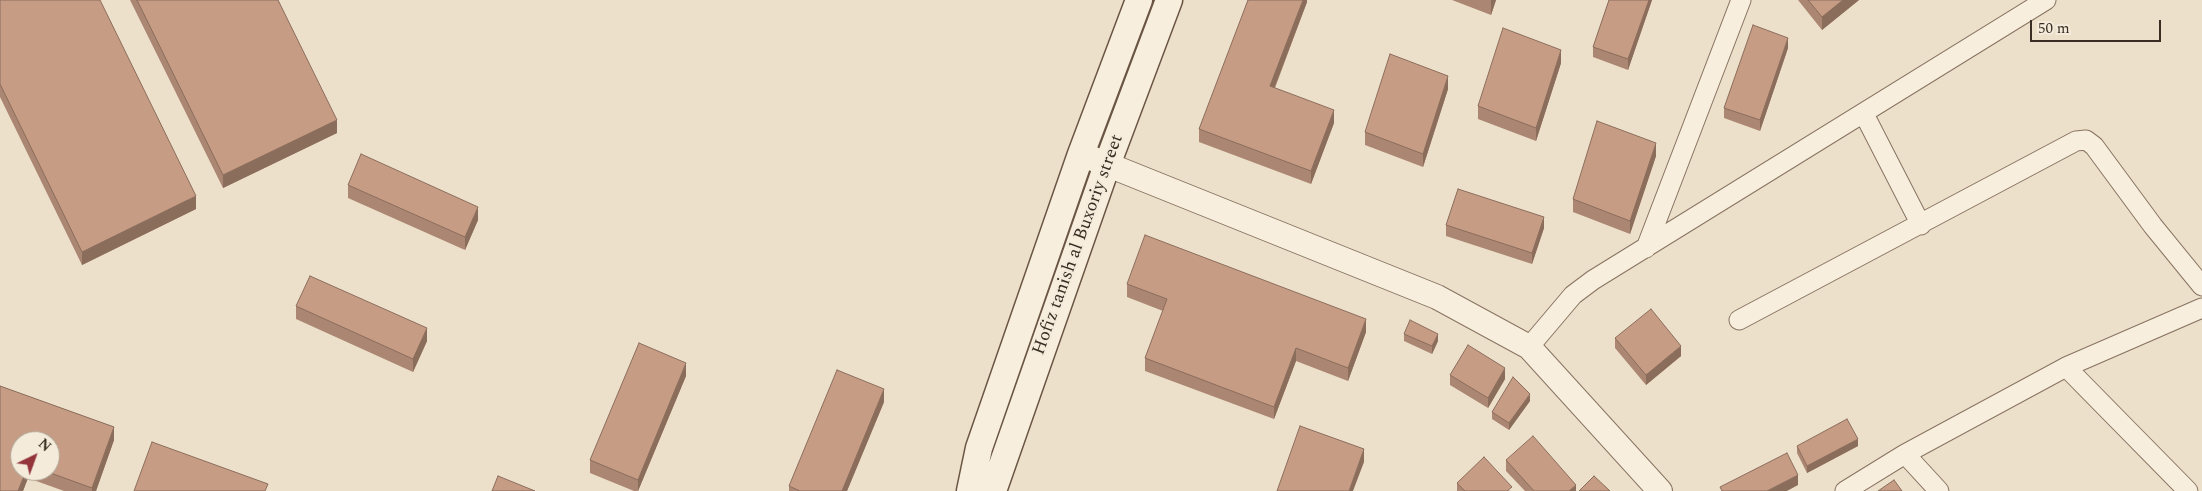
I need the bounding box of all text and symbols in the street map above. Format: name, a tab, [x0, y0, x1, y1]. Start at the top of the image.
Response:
scale bar	[2032, 10, 2163, 42]
text: 50 m	[2038, 17, 2070, 40]
street label: Hofiz tanish al Buxoriy street	[1029, 132, 1129, 358]
north arrow	[10, 431, 60, 481]
text: N	[33, 434, 56, 457]

